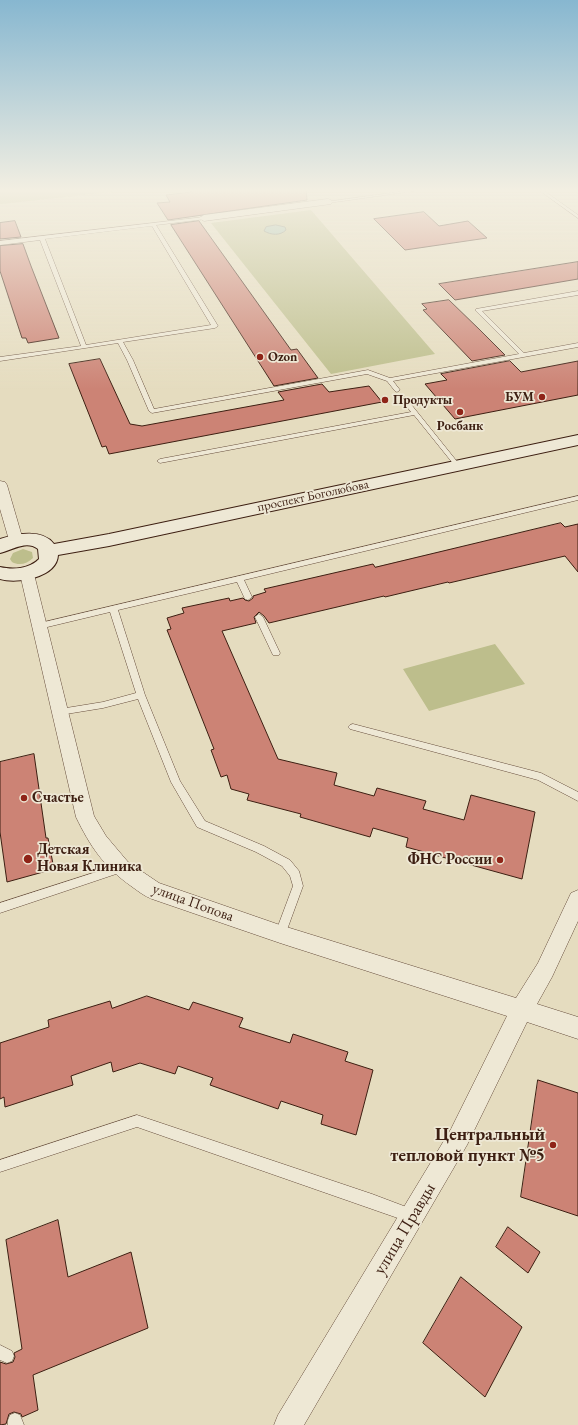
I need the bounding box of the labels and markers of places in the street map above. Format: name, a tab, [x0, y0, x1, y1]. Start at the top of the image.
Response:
place label: Ozon	[268, 349, 297, 365]
marker: Ozon	[255, 352, 265, 362]
place label: БУМ	[505, 389, 534, 405]
place label: Продукты	[393, 392, 452, 408]
marker: БУМ	[537, 392, 547, 402]
marker: Продукты	[380, 395, 390, 405]
marker: Росбанк	[455, 407, 465, 417]
place label: Росбанк	[437, 418, 483, 434]
place label: Счастье	[32, 789, 84, 807]
marker: Счастье	[19, 793, 29, 803]
place label: Детская Новая Клиника	[37, 841, 142, 876]
place label: ФНС России	[408, 851, 492, 869]
marker: Детская Новая Клиника	[22, 853, 34, 865]
marker: ФНС России	[495, 855, 505, 865]
place label: Центральный тепловой пункт №5	[390, 1124, 545, 1166]
marker: Центральный тепловой пункт №5	[548, 1140, 558, 1150]

